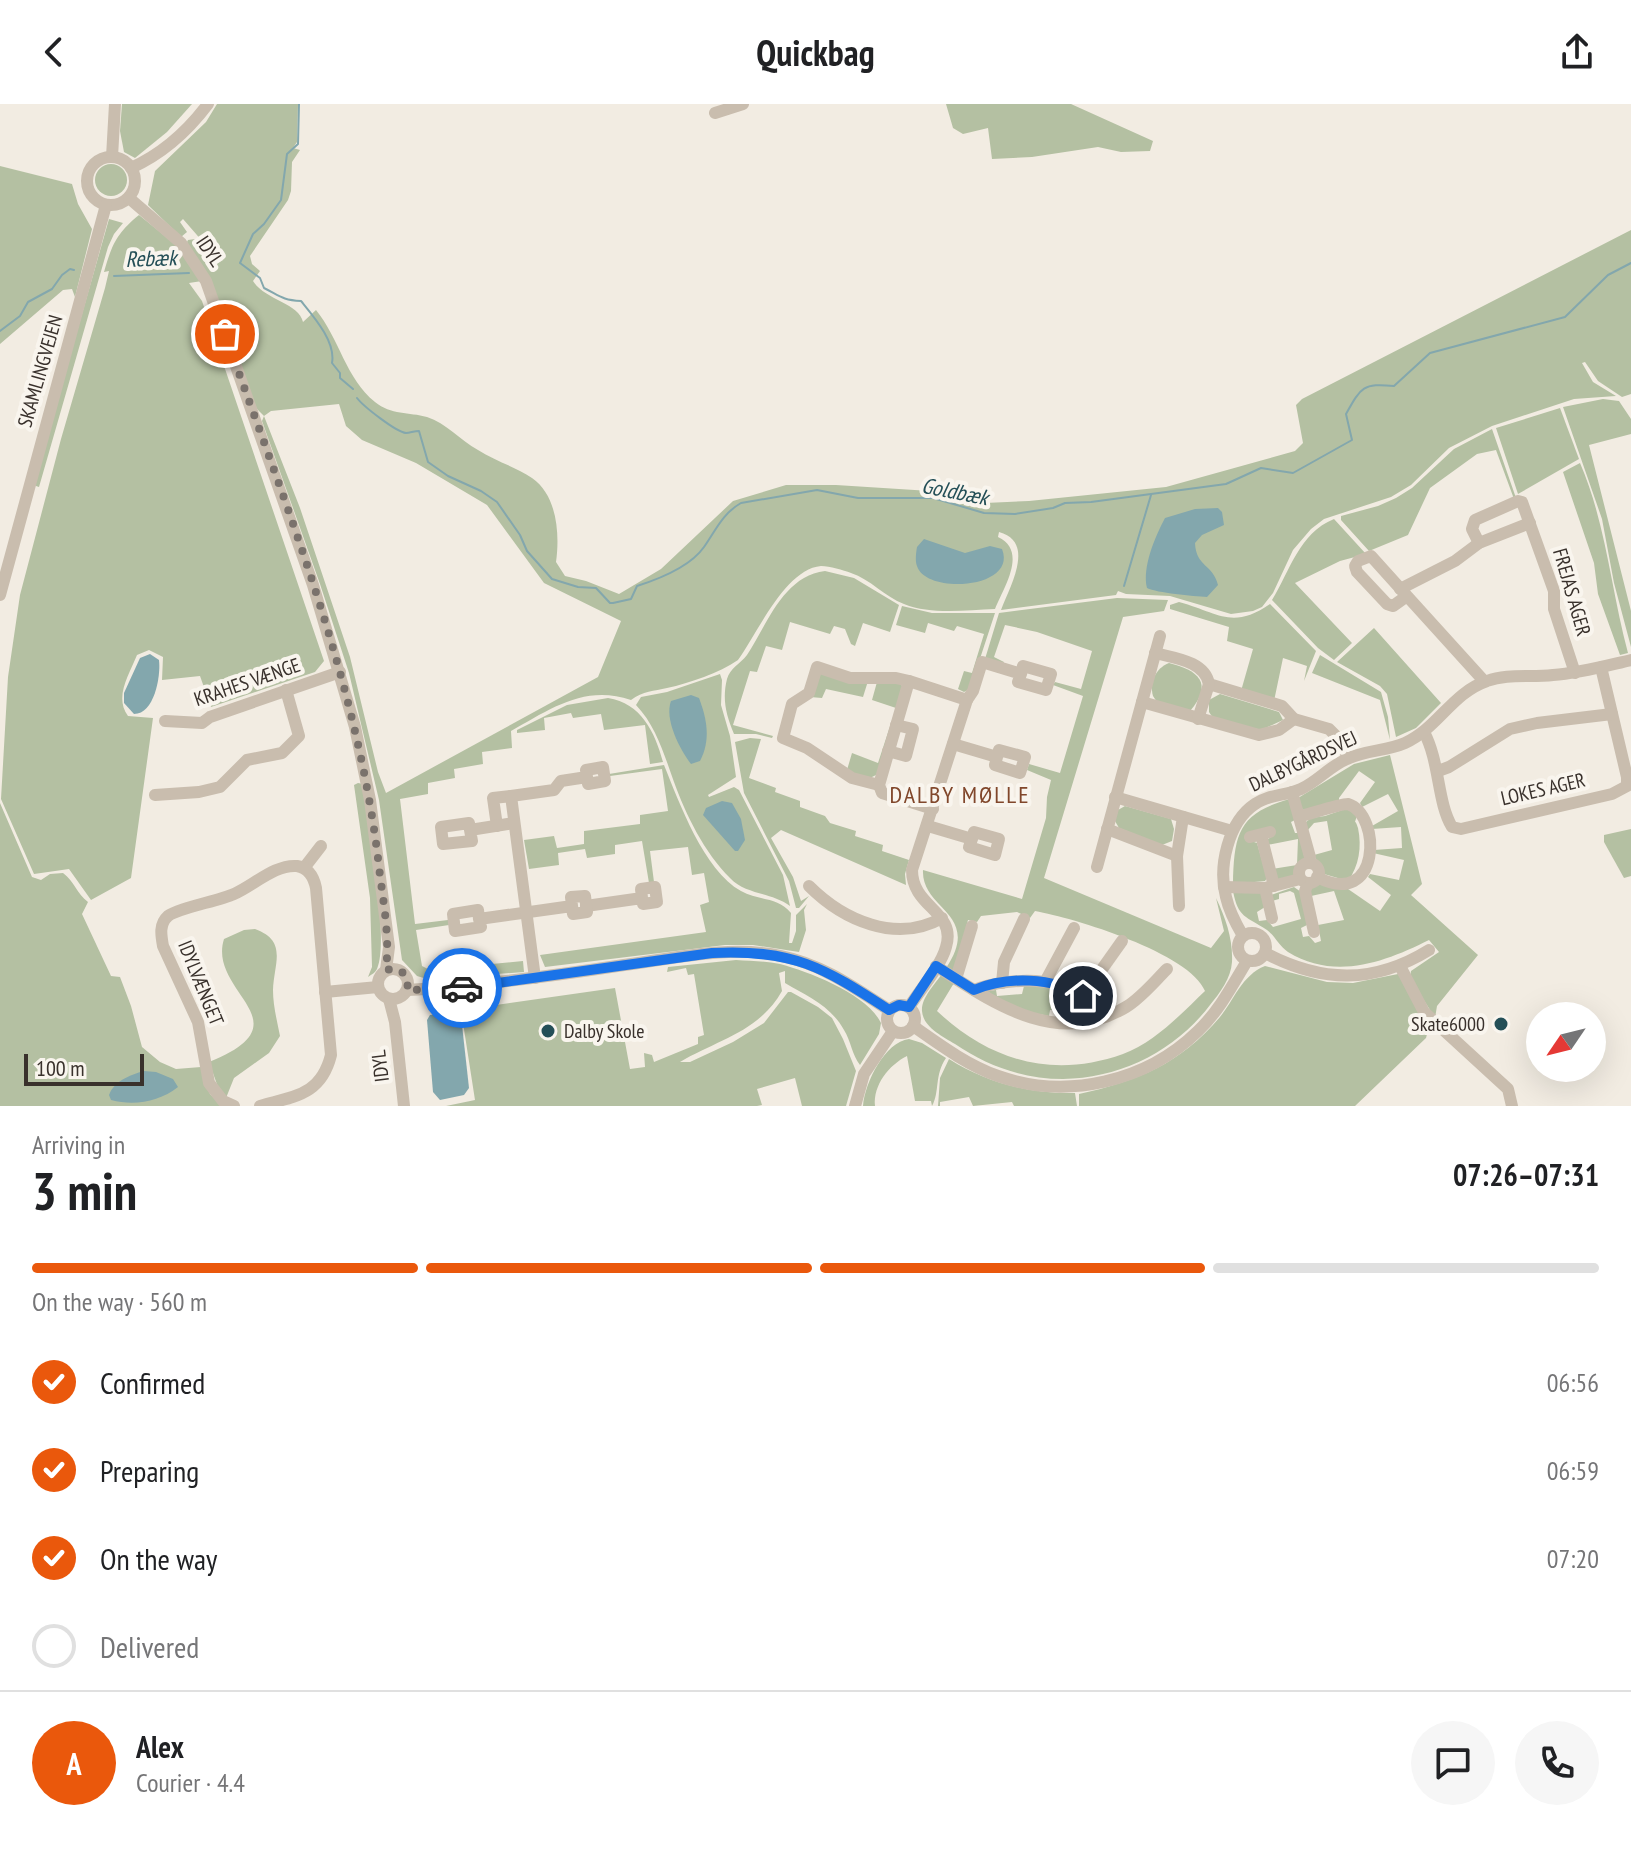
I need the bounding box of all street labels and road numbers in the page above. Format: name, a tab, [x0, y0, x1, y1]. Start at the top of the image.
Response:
street label: IDYL	[190, 231, 230, 272]
street label: SKAMLINGVEJEN	[12, 312, 68, 430]
street label: FREJAS AGER	[1547, 545, 1597, 639]
street label: KRAHES VÆNGE	[190, 652, 304, 712]
street label: DALBYGÅRDSVEJ	[1245, 725, 1361, 797]
street label: LOKES AGER	[1498, 767, 1588, 811]
street label: IDYLVÆNGET	[172, 937, 230, 1029]
street label: IDYL	[365, 1048, 395, 1083]

